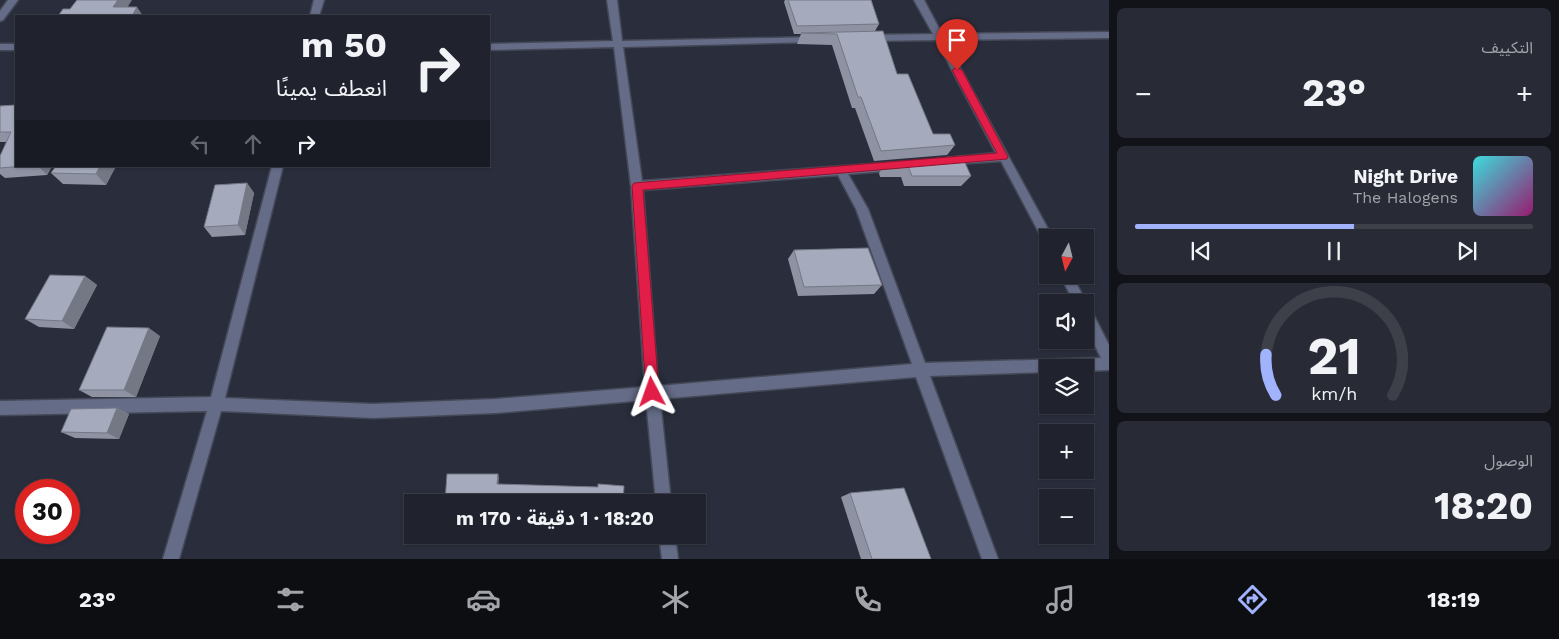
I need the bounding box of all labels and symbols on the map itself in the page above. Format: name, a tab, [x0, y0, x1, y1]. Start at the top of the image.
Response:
pin	[936, 19, 978, 70]
north arrow	[1039, 229, 1094, 284]
position arrow	[625, 365, 677, 417]
speed limit sign: 30	[15, 479, 80, 544]

